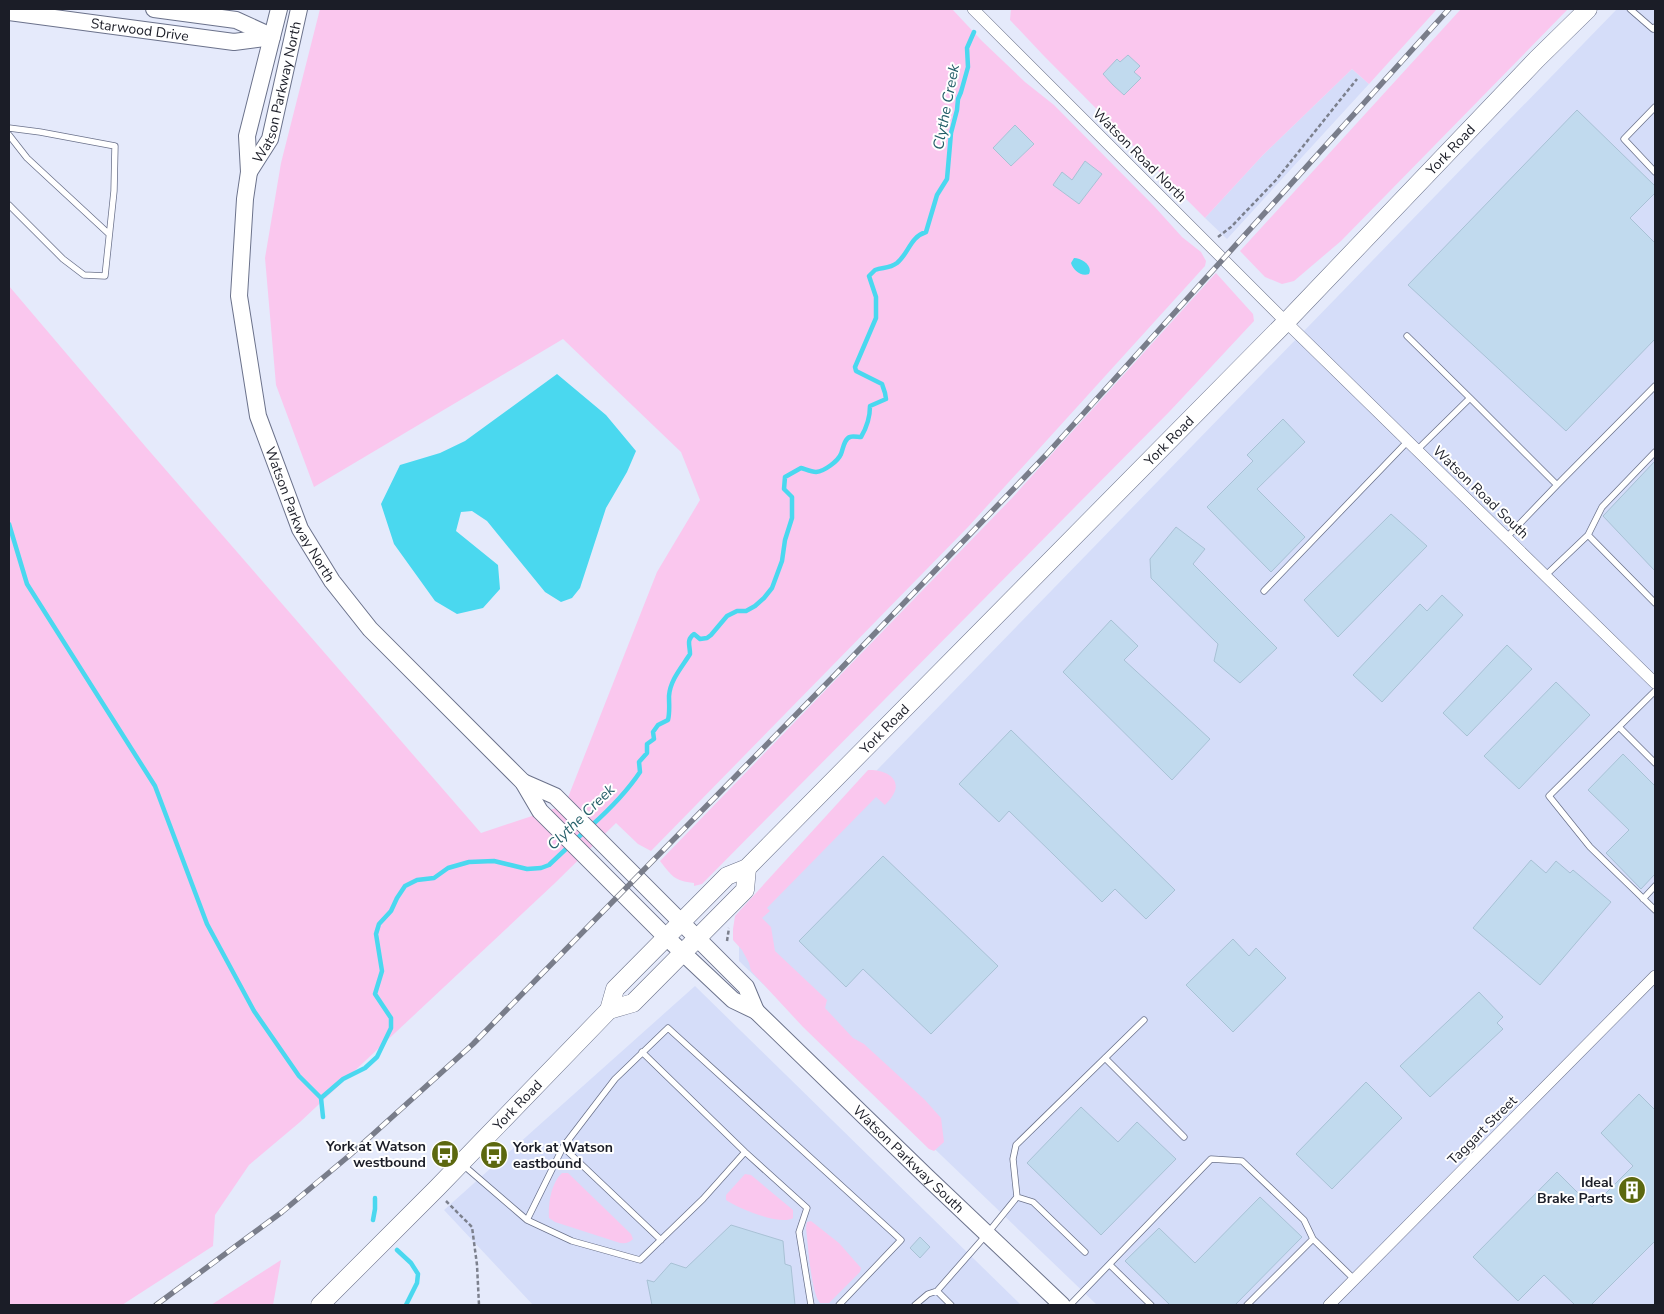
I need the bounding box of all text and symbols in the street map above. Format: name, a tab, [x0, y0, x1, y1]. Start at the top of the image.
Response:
street label: Starwood Drive	[90, 14, 190, 46]
street label: Watson Parkway North	[248, 20, 306, 167]
water label: Clythe Creek	[928, 62, 964, 151]
street label: Watson Road North	[1089, 104, 1191, 206]
street label: York Road	[1421, 121, 1480, 180]
street label: York Road	[1140, 412, 1198, 471]
street label: Watson Road South	[1429, 442, 1533, 543]
street label: Watson Parkway North	[260, 444, 339, 585]
street label: York Road	[855, 700, 914, 759]
water label: Clythe Creek	[543, 779, 619, 854]
street label: York Road	[488, 1076, 546, 1135]
street label: Taggart Street	[1444, 1092, 1521, 1169]
street label: Watson Parkway South	[849, 1101, 968, 1217]
place label: York at Watson westbound	[325, 1137, 426, 1172]
place label: York at Watson eastbound	[512, 1138, 613, 1173]
bus stop icon: York at Watson westbound	[430, 1139, 460, 1169]
bus stop icon: York at Watson eastbound	[479, 1140, 509, 1170]
place label: Ideal Brake Parts	[1537, 1173, 1614, 1208]
building icon: Ideal Brake Parts	[1617, 1175, 1647, 1205]

